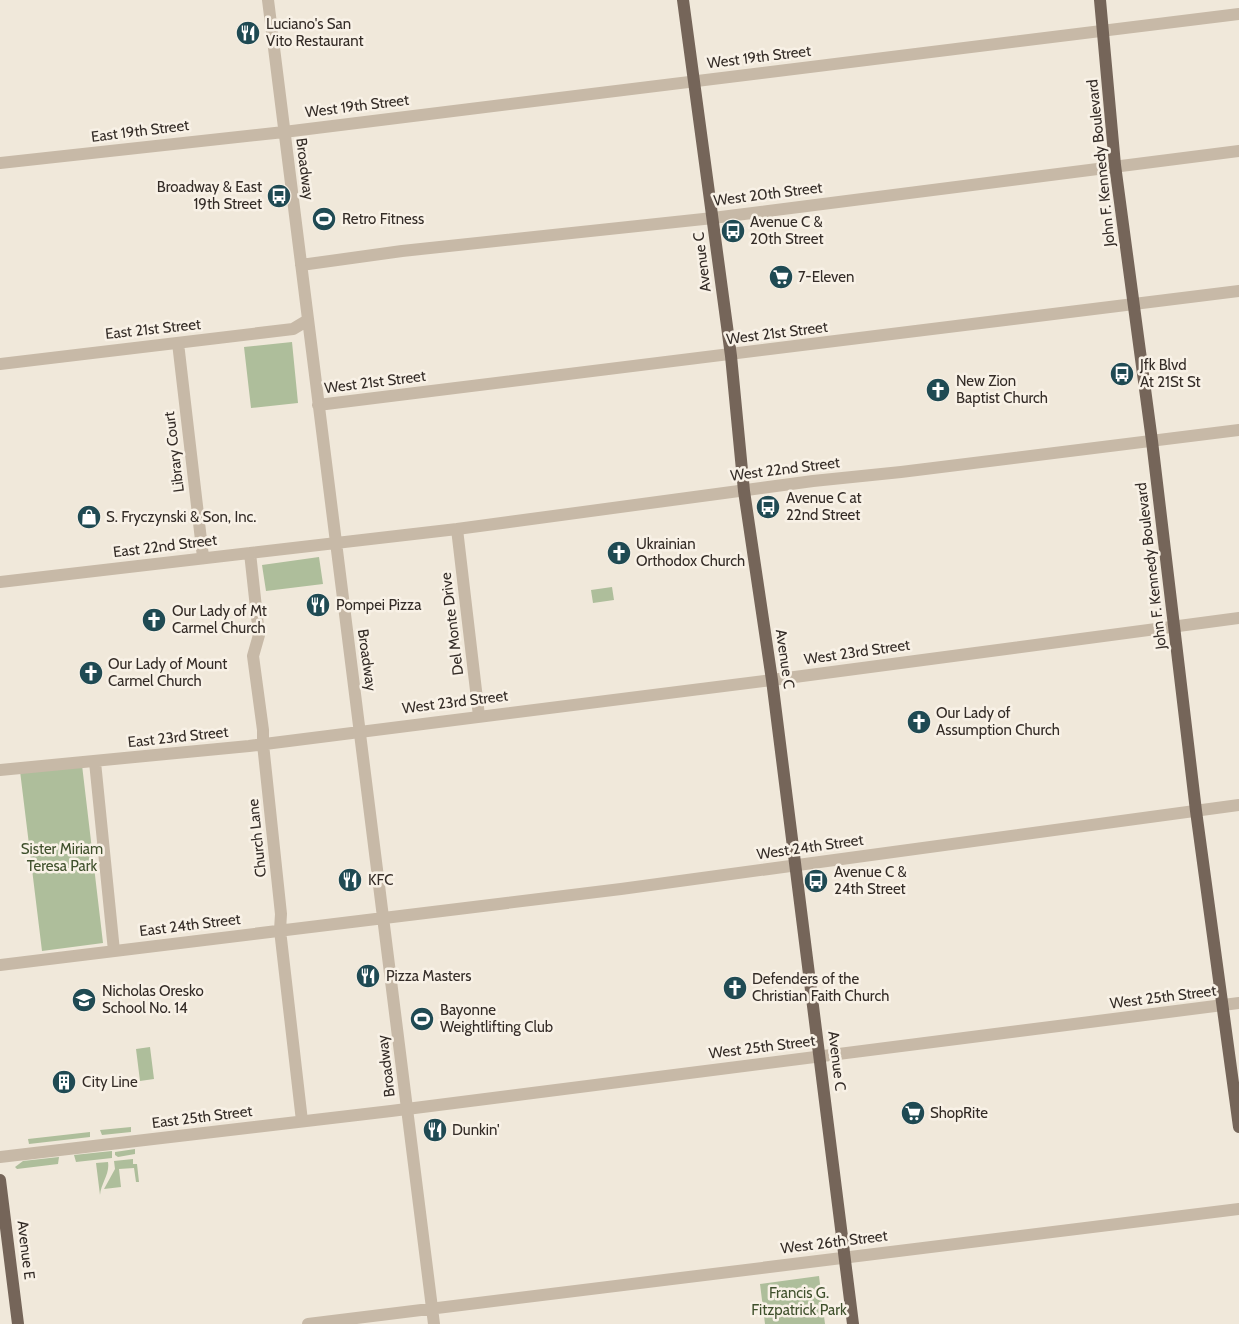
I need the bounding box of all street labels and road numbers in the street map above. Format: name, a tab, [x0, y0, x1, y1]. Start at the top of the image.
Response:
street label: West 19th Street	[706, 42, 812, 72]
street label: John F. Kennedy Boulevard	[1083, 79, 1119, 248]
street label: West 19th Street	[304, 91, 410, 121]
street label: East 19th Street	[90, 116, 190, 146]
street label: Broadway	[292, 137, 318, 202]
street label: West 20th Street	[713, 178, 823, 210]
street label: Avenue C	[689, 231, 715, 293]
street label: East 21st Street	[104, 315, 202, 343]
street label: West 21st Street	[725, 318, 829, 348]
street label: West 21st Street	[323, 367, 427, 397]
street label: Library Court	[160, 410, 188, 494]
street label: West 22nd Street	[729, 453, 841, 485]
street label: John F. Kennedy Boulevard	[1132, 482, 1170, 651]
street label: East 22nd Street	[112, 531, 218, 561]
street label: Del Monte Drive	[437, 571, 467, 677]
street label: Broadway	[354, 628, 380, 693]
street label: Avenue C	[772, 628, 798, 690]
street label: West 23rd Street	[803, 636, 911, 668]
street label: West 23rd Street	[401, 687, 509, 717]
street label: East 23rd Street	[127, 723, 229, 751]
street label: Church Lane	[244, 798, 270, 878]
street label: West 24th Street	[755, 831, 865, 863]
street label: East 24th Street	[138, 910, 242, 940]
street label: West 25th Street	[1109, 982, 1217, 1012]
street label: Avenue C	[824, 1030, 850, 1092]
street label: West 25th Street	[708, 1032, 816, 1062]
street label: Broadway	[373, 1033, 399, 1098]
street label: East 25th Street	[151, 1102, 253, 1132]
street label: Avenue E	[13, 1219, 39, 1281]
street label: West 26th Street	[780, 1227, 888, 1257]

